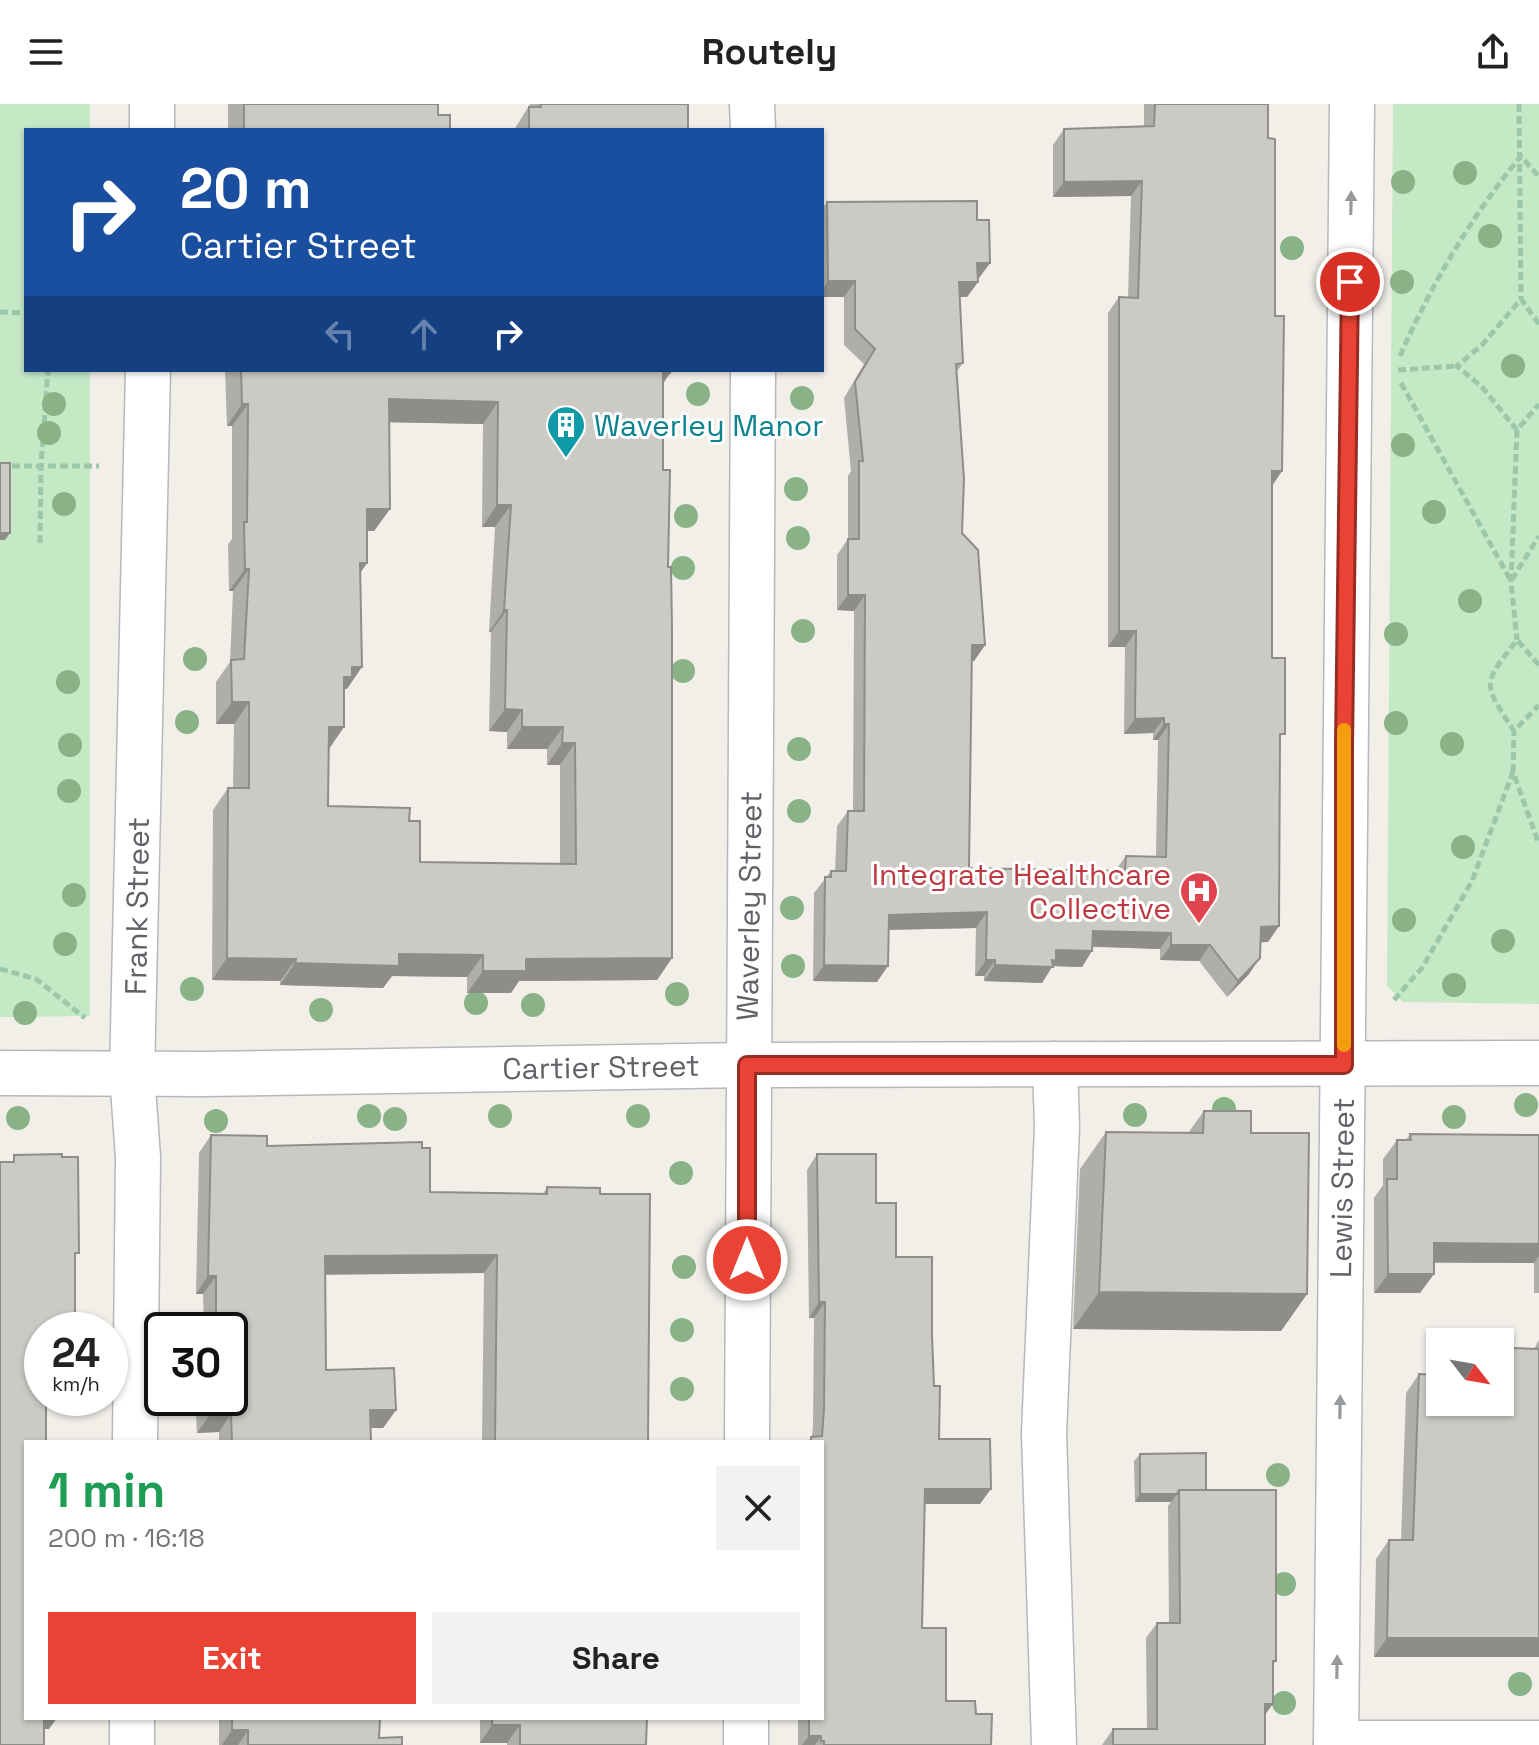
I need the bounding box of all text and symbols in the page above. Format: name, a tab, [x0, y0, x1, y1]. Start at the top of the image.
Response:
text: Routely	[702, 29, 837, 75]
icon: menu	[24, 30, 68, 74]
icon: share	[1471, 30, 1515, 74]
text: 20 m	[180, 153, 312, 224]
icon: right	[48, 160, 152, 264]
one-way arrow	[1344, 190, 1357, 215]
text: Cartier Street	[180, 223, 417, 269]
pin	[1316, 248, 1384, 316]
icon: arrive	[1328, 260, 1372, 304]
icon: left	[318, 312, 362, 356]
icon: ahead	[402, 312, 446, 356]
icon: right	[486, 312, 530, 356]
building icon: Waverley Manor	[545, 404, 587, 459]
place label: Waverley Manor	[594, 406, 824, 445]
street label: Waverley Street	[727, 791, 771, 1021]
street label: Frank Street	[116, 817, 158, 995]
place label: Integrate Healthcare Collective	[872, 855, 1171, 928]
hospital icon: Integrate Healthcare Collective	[1178, 870, 1220, 925]
street label: Cartier Street	[502, 1046, 700, 1088]
street label: Lewis Street	[1321, 1098, 1363, 1278]
position arrow	[705, 1218, 789, 1302]
speed limit sign: 30	[144, 1312, 248, 1416]
text: 24	[52, 1328, 100, 1379]
north arrow	[1426, 1328, 1514, 1416]
map controls	[1426, 1328, 1514, 1416]
text: km/h	[52, 1371, 100, 1397]
one-way arrow	[1333, 1394, 1346, 1419]
text: 1 min	[48, 1460, 165, 1521]
button: close	[716, 1466, 800, 1550]
text: 200 m · 16:18	[48, 1521, 205, 1555]
button: Exit	[48, 1612, 416, 1704]
button: Share	[432, 1612, 800, 1704]
one-way arrow	[1330, 1654, 1343, 1679]

